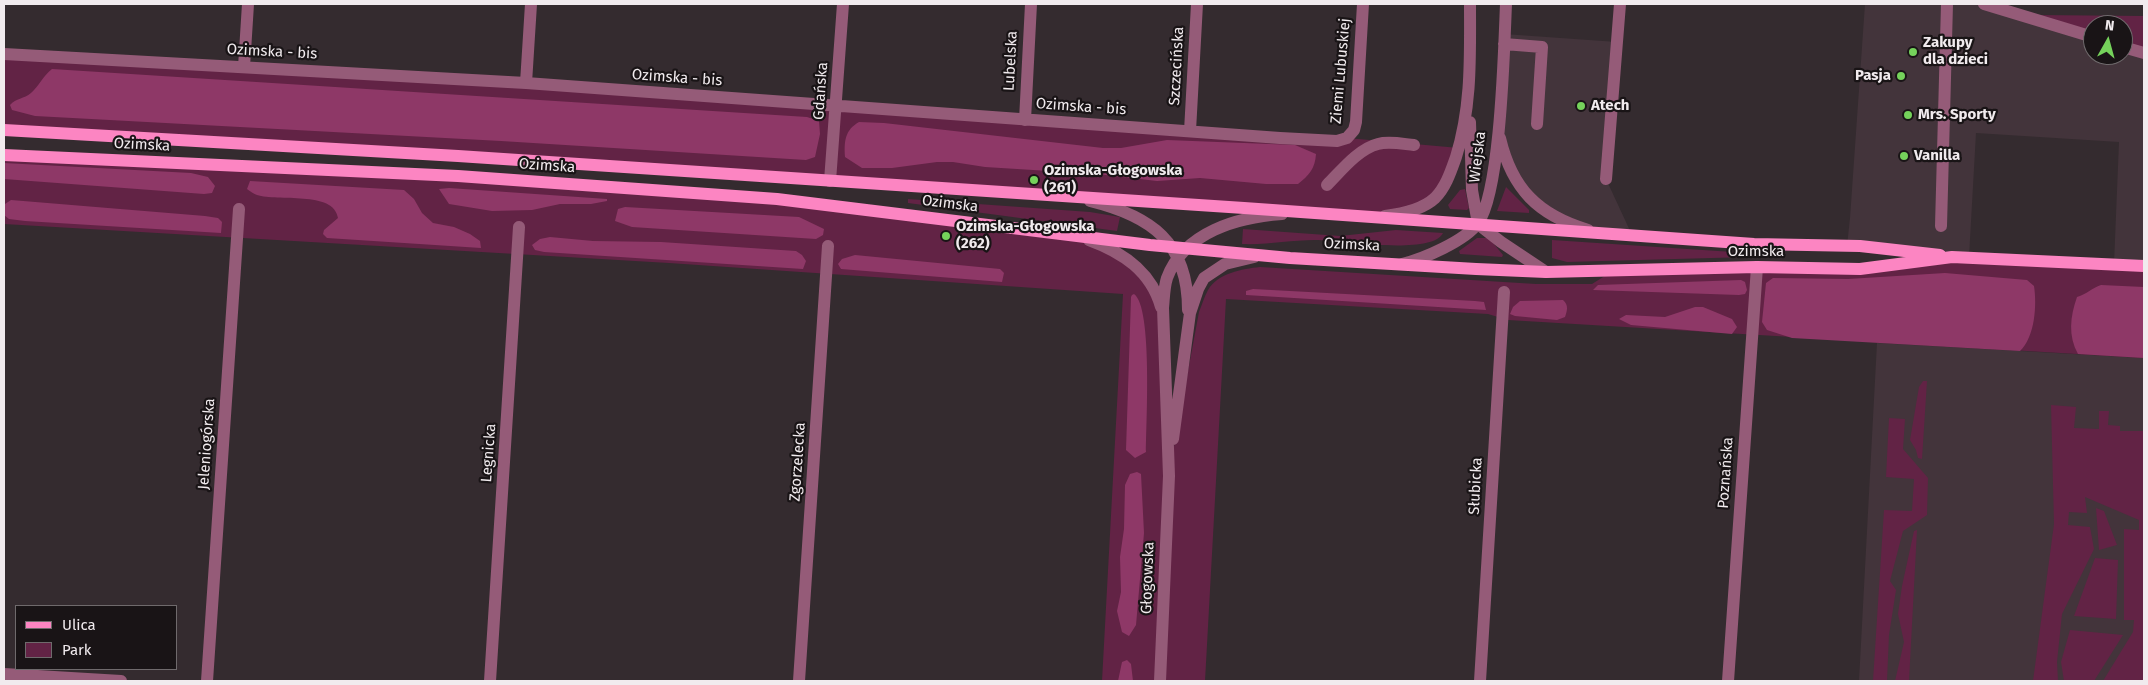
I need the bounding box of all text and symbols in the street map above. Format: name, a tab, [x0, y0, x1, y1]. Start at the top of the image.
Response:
north arrow	[2083, 15, 2133, 65]
street label: Ziemi Lubuskiej	[1327, 17, 1355, 125]
text: N	[2104, 17, 2115, 35]
street label: Szczecińska	[1166, 26, 1188, 106]
street label: Lubelska	[1000, 31, 1022, 91]
place label: Zakupy dla dzieci	[1923, 34, 1988, 69]
street label: Ozimska - bis	[226, 41, 318, 63]
marker: Zakupy dla dzieci	[1907, 46, 1919, 58]
street label: Gdańska	[810, 61, 832, 121]
street label: Ozimska - bis	[631, 66, 723, 90]
place label: Pasja	[1855, 67, 1891, 85]
marker: Pasja	[1895, 70, 1907, 82]
street label: Ozimska - bis	[1035, 95, 1127, 119]
place label: Atech	[1591, 97, 1629, 115]
marker: Atech	[1575, 100, 1587, 112]
place label: Mrs. Sporty	[1918, 106, 1996, 124]
marker: Mrs. Sporty	[1902, 109, 1914, 121]
street label: Wiejska	[1466, 130, 1490, 184]
street label: Ozimska	[113, 135, 171, 155]
place label: Vanilla	[1914, 147, 1960, 165]
marker: Vanilla	[1898, 150, 1910, 162]
street label: Ozimska	[518, 155, 576, 177]
place label: Ozimska-Głogowska (261)	[1044, 162, 1183, 197]
marker: Ozimska-Głogowska (261)	[1028, 174, 1040, 186]
street label: Ozimska	[921, 192, 979, 216]
place label: Ozimska-Głogowska (262)	[956, 218, 1095, 253]
marker: Ozimska-Głogowska (262)	[940, 230, 952, 242]
street label: Ozimska	[1323, 235, 1381, 255]
street label: Ozimska	[1728, 243, 1784, 261]
street label: Jeleniogórska	[195, 398, 219, 490]
street label: Zgorzelecka	[786, 422, 810, 502]
street label: Legnicka	[478, 423, 500, 483]
street label: Poznańska	[1715, 437, 1737, 509]
street label: Słubicka	[1466, 457, 1486, 515]
street label: Głogowska	[1138, 541, 1158, 615]
legend	[15, 605, 178, 670]
text: Ulica	[62, 616, 96, 634]
text: Park	[62, 641, 92, 659]

